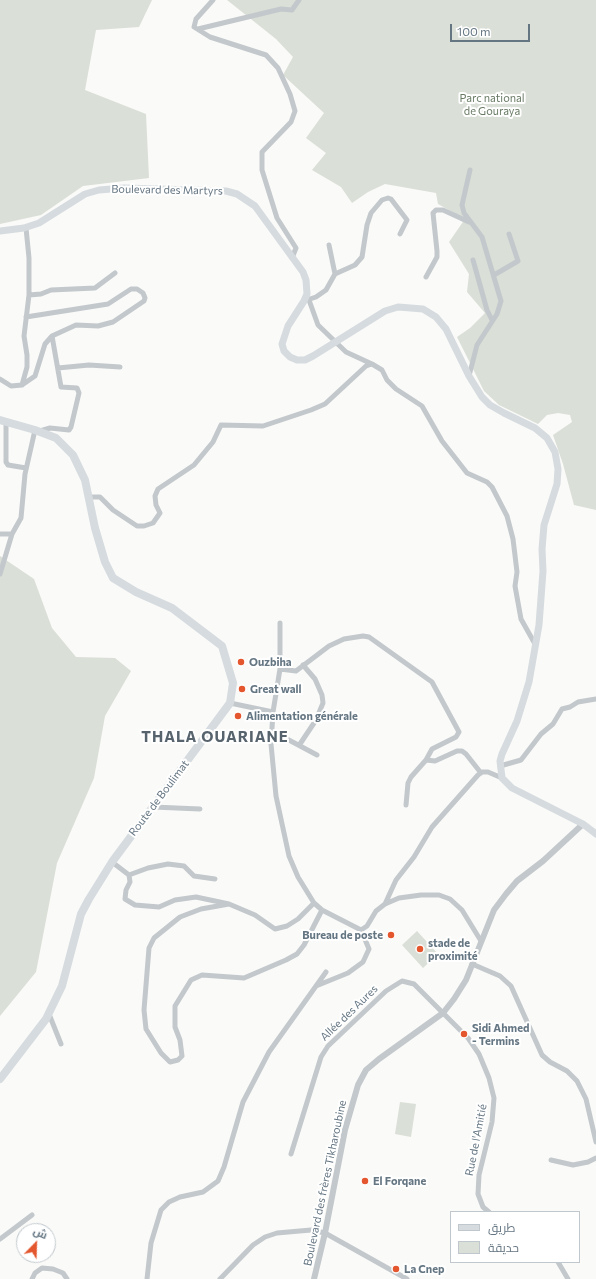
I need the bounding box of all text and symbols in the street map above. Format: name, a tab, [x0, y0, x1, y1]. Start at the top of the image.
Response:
scale bar	[452, 16, 532, 42]
text: 100 m	[457, 24, 491, 38]
park label: Parc national de Gouraya	[459, 91, 525, 117]
street label: Boulevard des Martyrs	[111, 182, 223, 198]
place label: Ouzbiha	[249, 655, 292, 669]
marker: Ouzbiha	[236, 657, 246, 667]
place label: Great wall	[250, 682, 302, 696]
marker: Great wall	[237, 684, 247, 694]
place label: Alimentation générale	[246, 709, 358, 723]
marker: Alimentation générale	[233, 711, 243, 721]
district label: THALA OUARIANE	[141, 728, 289, 746]
street label: Route de Boulimat	[126, 757, 192, 839]
place label: Bureau de poste	[302, 928, 383, 942]
marker: Bureau de poste	[386, 930, 396, 940]
place label: stade de proximité	[428, 936, 478, 962]
marker: stade de proximité	[415, 944, 425, 954]
street label: Allée des Aures	[318, 982, 380, 1044]
place label: Sidi Ahmed - Termins	[472, 1021, 529, 1047]
marker: Sidi Ahmed - Termins	[459, 1029, 469, 1039]
street label: Boulevard des frères Tikharoubine	[301, 1099, 349, 1267]
street label: Rue de l'Amitié	[463, 1103, 489, 1177]
place label: El Forqane	[373, 1174, 426, 1188]
marker: El Forqane	[360, 1176, 370, 1186]
legend	[450, 1211, 580, 1263]
text: طريق	[488, 1220, 515, 1234]
north arrow	[16, 1223, 56, 1263]
text: ش	[31, 1224, 50, 1241]
text: حديقة	[488, 1240, 519, 1254]
place label: La Cnep	[404, 1262, 444, 1276]
marker: La Cnep	[391, 1264, 401, 1274]

